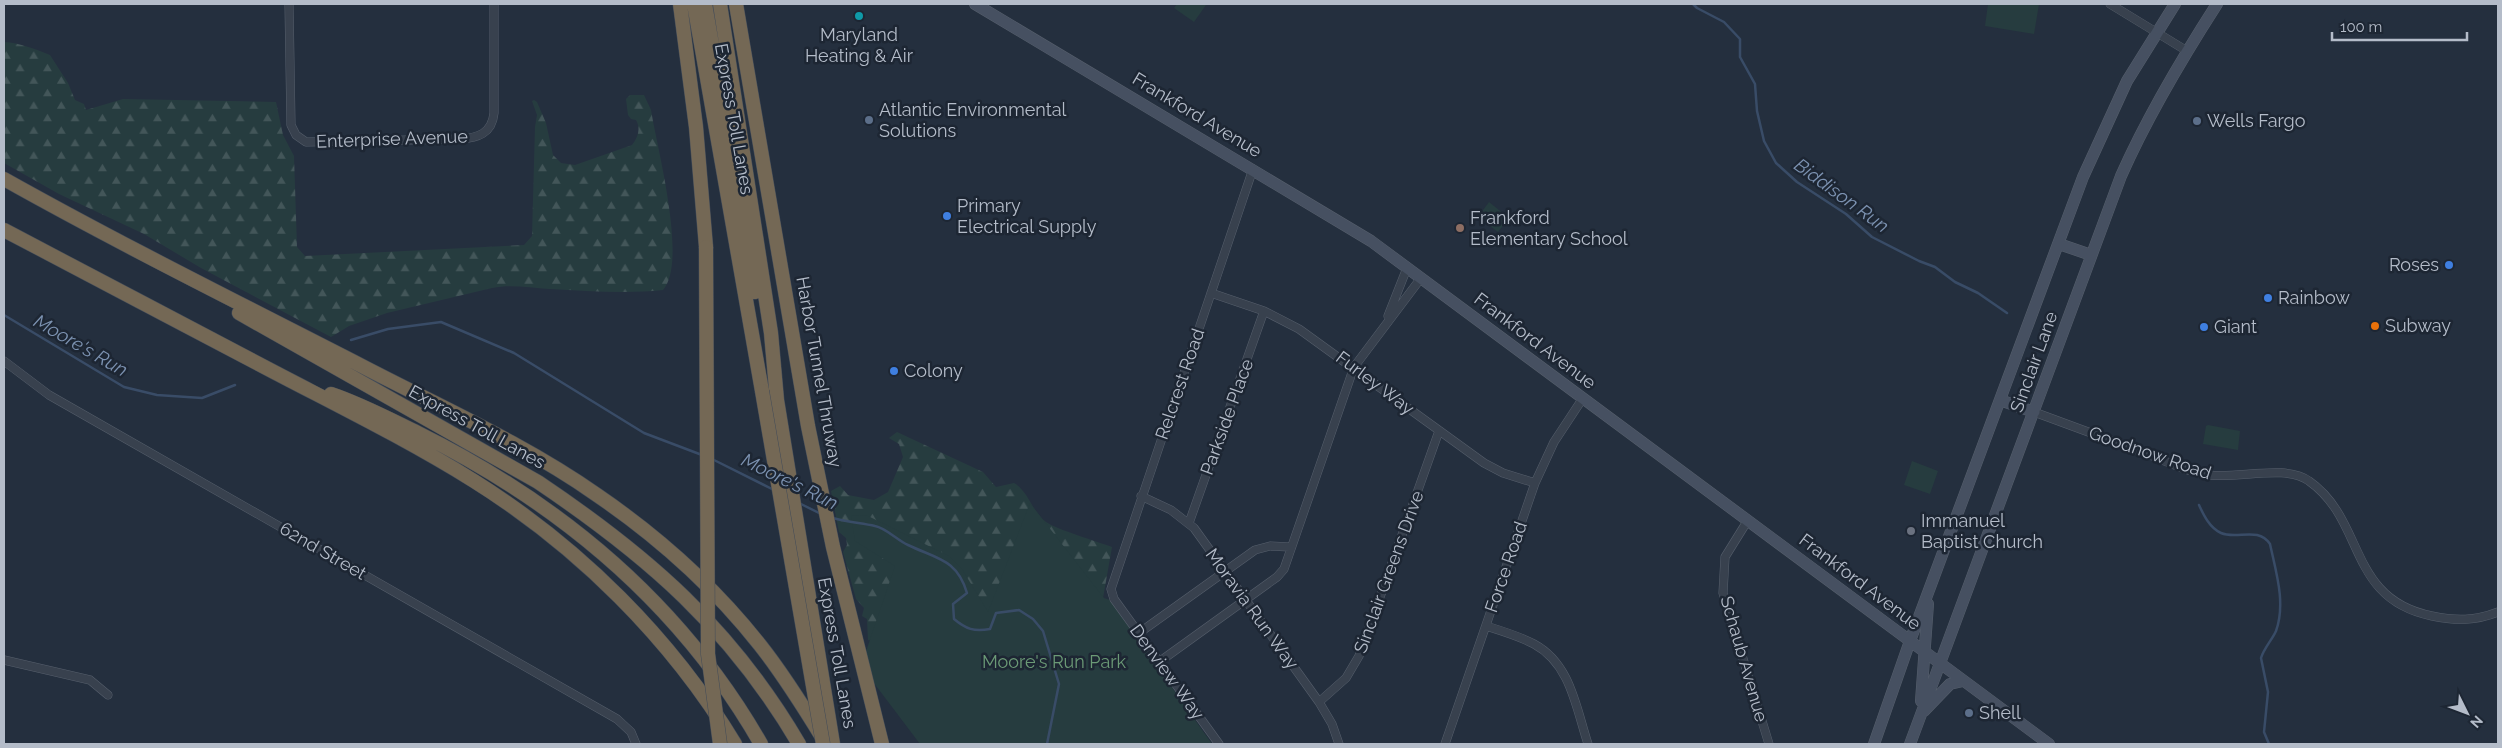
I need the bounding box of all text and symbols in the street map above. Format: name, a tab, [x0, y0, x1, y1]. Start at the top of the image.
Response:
marker: Maryland Heating & Air	[853, 10, 865, 22]
scale bar	[2332, 10, 2467, 42]
text: 100 m	[2340, 18, 2382, 36]
place label: Maryland Heating & Air	[805, 24, 914, 66]
street label: Express Toll Lanes	[711, 42, 758, 196]
street label: Frankford Avenue	[1129, 68, 1266, 162]
place label: Atlantic Environmental Solutions	[879, 99, 1067, 141]
place label: Wells Fargo	[2207, 110, 2306, 131]
marker: Atlantic Environmental Solutions	[863, 114, 875, 126]
marker: Wells Fargo	[2191, 115, 2203, 127]
street label: Enterprise Avenue	[316, 125, 469, 152]
water label: Biddison Run	[1790, 153, 1894, 237]
place label: Primary Electrical Supply	[957, 195, 1097, 237]
place label: Frankford Elementary School	[1470, 207, 1628, 249]
marker: Primary Electrical Supply	[941, 210, 953, 222]
marker: Frankford Elementary School	[1454, 222, 1466, 234]
place label: Roses	[2389, 254, 2439, 275]
marker: Roses	[2443, 259, 2455, 271]
street label: Harbor Tunnel Thruway	[792, 275, 847, 469]
place label: Rainbow	[2278, 287, 2350, 308]
street label: Frankford Avenue	[1470, 288, 1601, 393]
marker: Rainbow	[2262, 292, 2274, 304]
street label: Sinclair Lane	[2006, 308, 2062, 415]
water label: Moore's Run	[30, 309, 132, 381]
place label: Subway	[2385, 315, 2451, 336]
place label: Giant	[2214, 316, 2257, 337]
marker: Subway	[2369, 320, 2381, 332]
marker: Giant	[2198, 321, 2210, 333]
street label: Relcrest Road	[1151, 326, 1208, 442]
street label: Furley Way	[1332, 346, 1419, 419]
street label: Parkside Place	[1196, 356, 1257, 478]
place label: Colony	[904, 360, 963, 381]
marker: Colony	[888, 365, 900, 377]
street label: Express Toll Lanes	[405, 380, 549, 473]
street label: Goodnow Road	[2086, 422, 2214, 483]
water label: Moore's Run	[738, 448, 842, 514]
street label: Sinclair Greens Drive	[1349, 487, 1428, 656]
place label: Immanuel Baptist Church	[1921, 510, 2043, 552]
street label: 62nd Street	[276, 517, 370, 584]
street label: Force Road	[1480, 519, 1531, 615]
marker: Immanuel Baptist Church	[1905, 525, 1917, 537]
street label: Frankford Avenue	[1795, 529, 1926, 634]
street label: Moravia Run Way	[1202, 544, 1303, 673]
street label: Express Toll Lanes	[814, 576, 861, 730]
street label: Schaub Avenue	[1716, 593, 1773, 725]
street label: Denview Way	[1126, 620, 1209, 724]
park label: Moore's Run Park	[982, 651, 1127, 672]
north arrow	[2442, 688, 2492, 738]
place label: Shell	[1979, 702, 2021, 723]
marker: Shell	[1963, 707, 1975, 719]
text: N	[2467, 712, 2486, 731]

